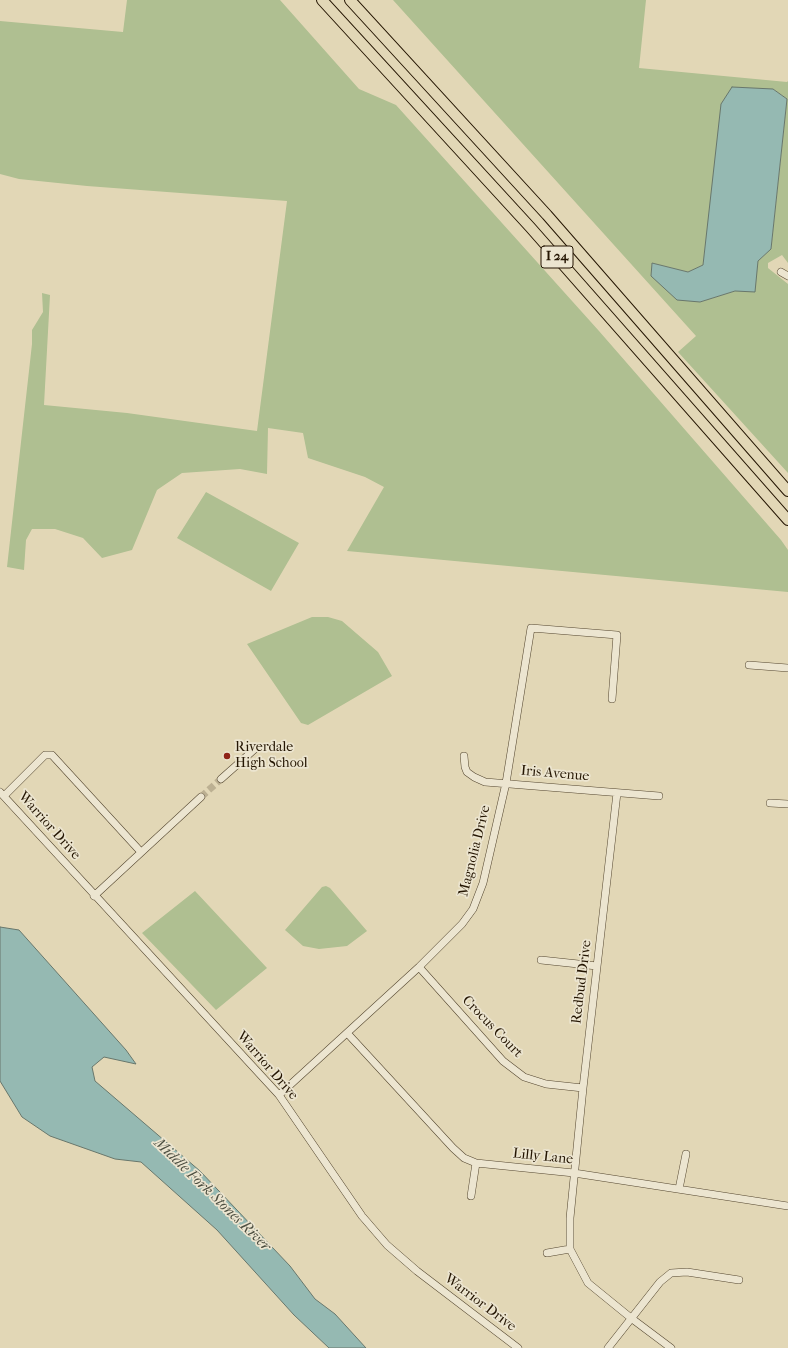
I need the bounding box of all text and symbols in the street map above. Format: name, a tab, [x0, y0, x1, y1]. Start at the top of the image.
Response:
road number: I 24	[541, 246, 573, 268]
place label: Riverdale High School	[235, 740, 308, 772]
marker: Riverdale High School	[222, 751, 232, 761]
street label: Iris Avenue	[520, 763, 590, 785]
street label: Warrior Drive	[14, 789, 84, 863]
street label: Magnolia Drive	[456, 804, 494, 898]
street label: Redbud Drive	[569, 939, 595, 1025]
street label: Crocus Court	[458, 992, 526, 1062]
street label: Warrior Drive	[233, 1028, 301, 1104]
water label: Middle Fork Stones River	[150, 1135, 274, 1255]
street label: Lilly Lane	[512, 1145, 574, 1169]
street label: Warrior Drive	[441, 1271, 519, 1335]

